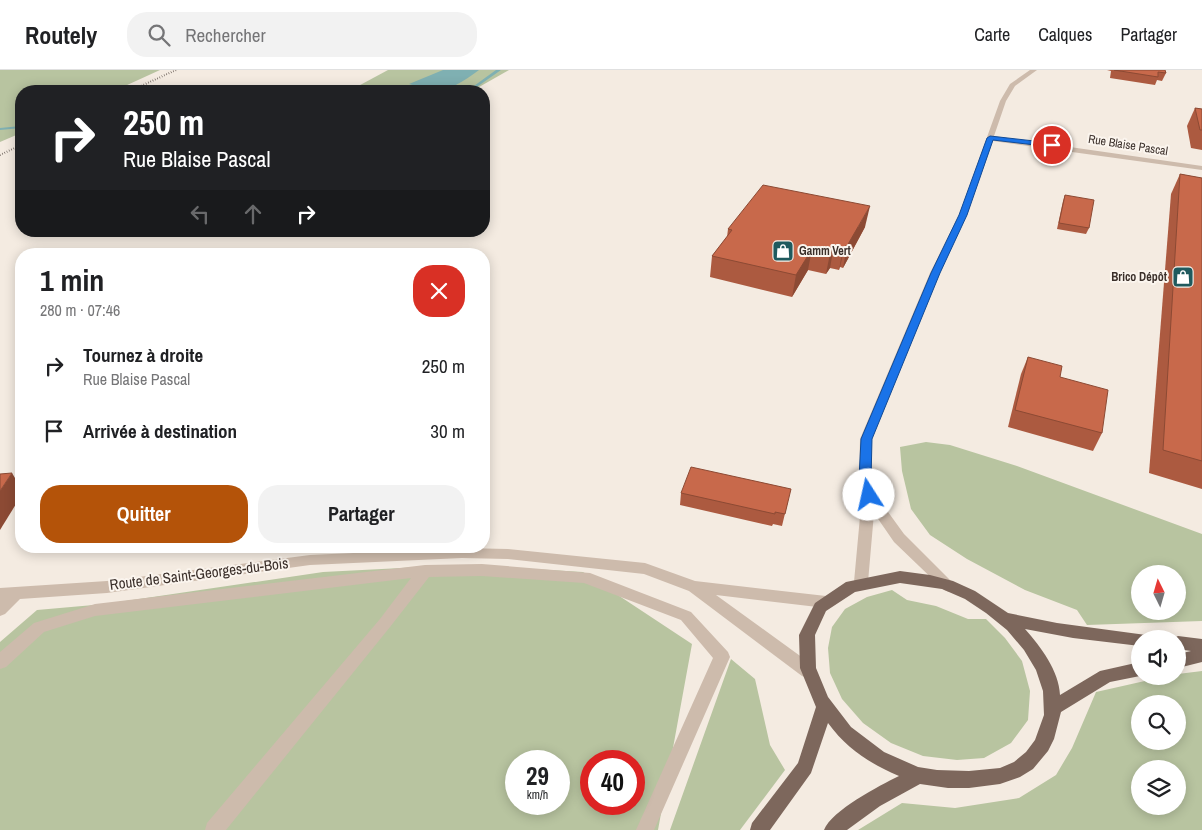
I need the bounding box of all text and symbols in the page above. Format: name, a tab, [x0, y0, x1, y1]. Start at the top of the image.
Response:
search box	[127, 12, 477, 57]
text: Routely	[25, 19, 97, 51]
icon: search	[145, 21, 173, 49]
text: Rechercher	[185, 22, 266, 48]
text: Carte	[974, 22, 1010, 47]
text: Calques	[1038, 22, 1092, 47]
text: Partager	[1120, 22, 1177, 47]
text: 250 m	[123, 99, 204, 146]
icon: right	[40, 105, 105, 170]
pin	[1031, 124, 1073, 166]
icon: arrive	[1038, 131, 1066, 159]
street label: Rue Blaise Pascal	[1087, 131, 1169, 159]
text: Rue Blaise Pascal	[123, 144, 270, 174]
icon: left	[186, 200, 214, 228]
icon: ahead	[239, 200, 267, 228]
icon: right	[292, 200, 320, 228]
shop icon: Gamm Vert	[771, 239, 795, 263]
place label: Gamm Vert	[799, 243, 852, 259]
text: 1 min	[40, 260, 104, 300]
button: close	[413, 265, 465, 317]
shop icon: Brico Dépôt	[1171, 265, 1195, 289]
place label: Brico Dépôt	[1111, 269, 1168, 285]
text: 280 m · 07:46	[40, 299, 120, 321]
text: Tournez à droite	[83, 342, 203, 368]
icon: right	[40, 352, 68, 380]
text: 250 m	[422, 353, 465, 379]
text: Rue Blaise Pascal	[83, 368, 190, 390]
icon: arrive	[40, 417, 68, 445]
text: Arrivée à destination	[83, 418, 237, 444]
text: 30 m	[430, 418, 465, 444]
position arrow	[842, 468, 894, 520]
button: Quitter	[40, 485, 248, 543]
button: Partager	[258, 485, 465, 543]
street label: Route de Saint-Georges-du-Bois	[108, 552, 289, 595]
north arrow	[1131, 565, 1186, 620]
map controls	[1131, 565, 1186, 815]
button: sound	[1131, 630, 1186, 685]
button: search	[1131, 695, 1186, 750]
speed limit sign: 40	[580, 750, 645, 815]
text: 29	[526, 759, 549, 793]
button: layers	[1131, 760, 1186, 815]
text: km/h	[527, 787, 548, 803]

